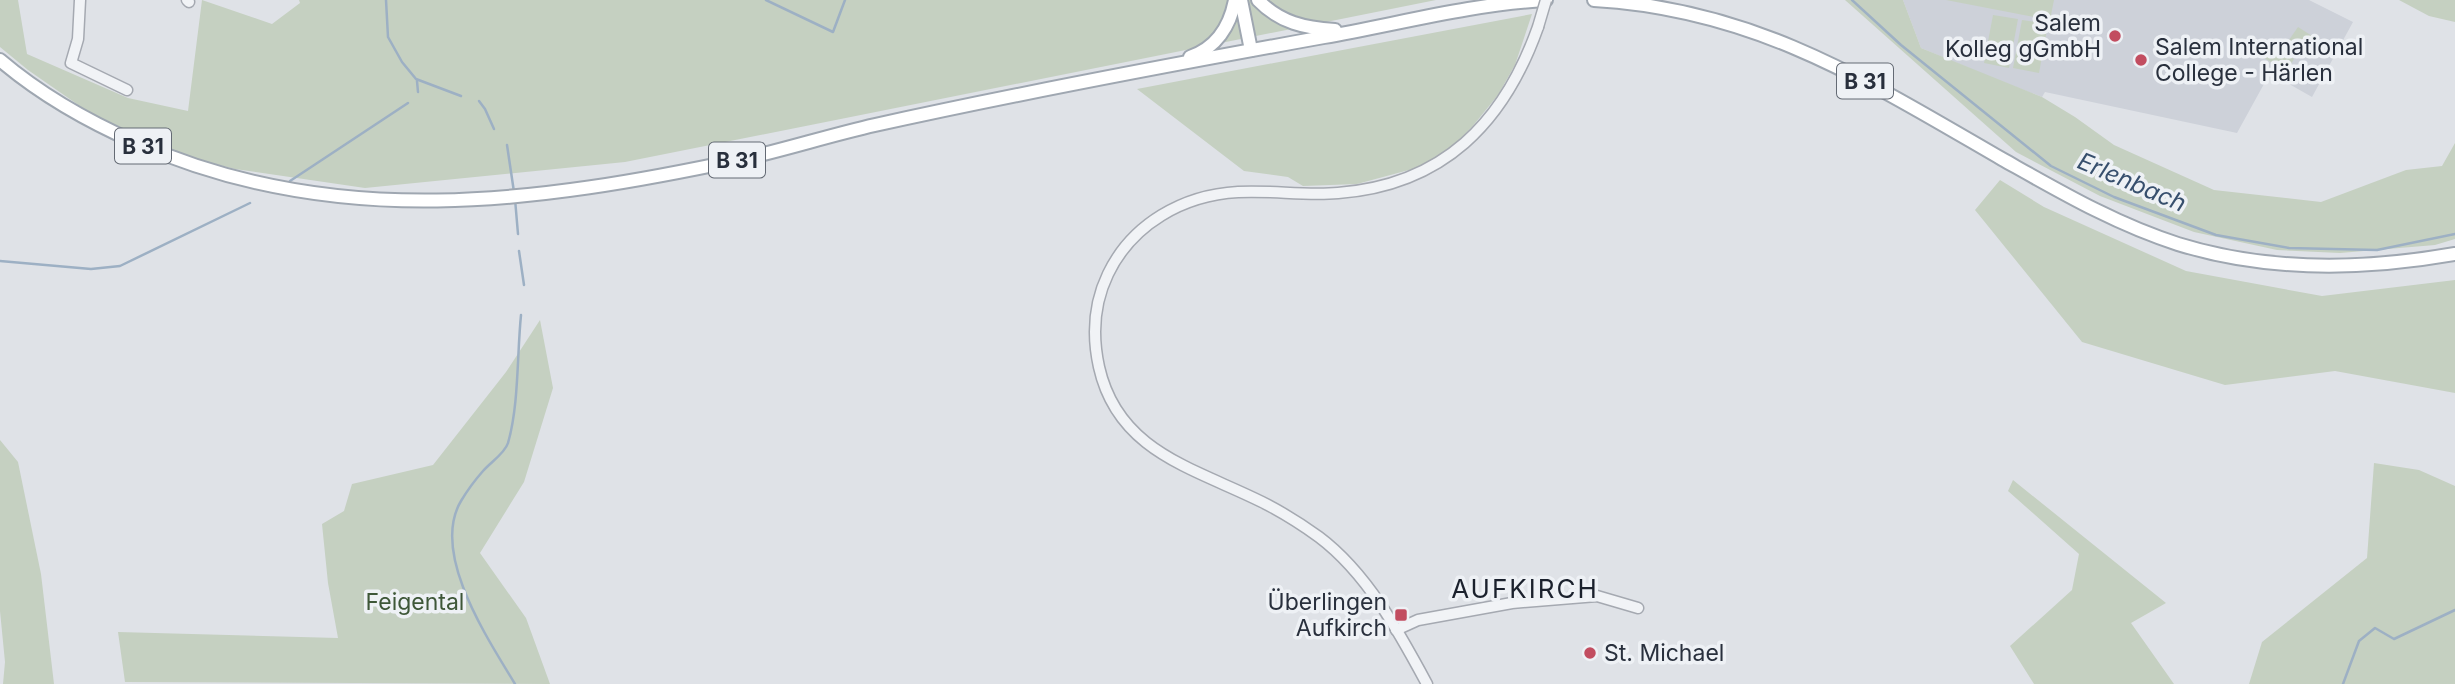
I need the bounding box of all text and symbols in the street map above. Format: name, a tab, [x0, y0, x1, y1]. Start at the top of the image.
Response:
place label: Salem Kolleg gGmbH	[1945, 9, 2101, 63]
marker: Salem Kolleg gGmbH	[2107, 28, 2123, 44]
place label: Salem International College - Härlen	[2155, 33, 2363, 87]
marker: Salem International College - Härlen	[2133, 52, 2149, 68]
road number: B 31	[1837, 64, 1893, 98]
road number: B 31	[115, 128, 171, 164]
road number: B 31	[709, 142, 765, 178]
water label: Erlenbach	[2073, 146, 2191, 218]
district label: AUFKIRCH	[1451, 573, 1599, 604]
park label: Feigental	[366, 588, 464, 616]
place label: Überlingen Aufkirch	[1268, 588, 1387, 642]
marker: Überlingen Aufkirch	[1393, 607, 1409, 623]
place label: St. Michael	[1604, 639, 1724, 667]
marker: St. Michael	[1582, 645, 1598, 661]

